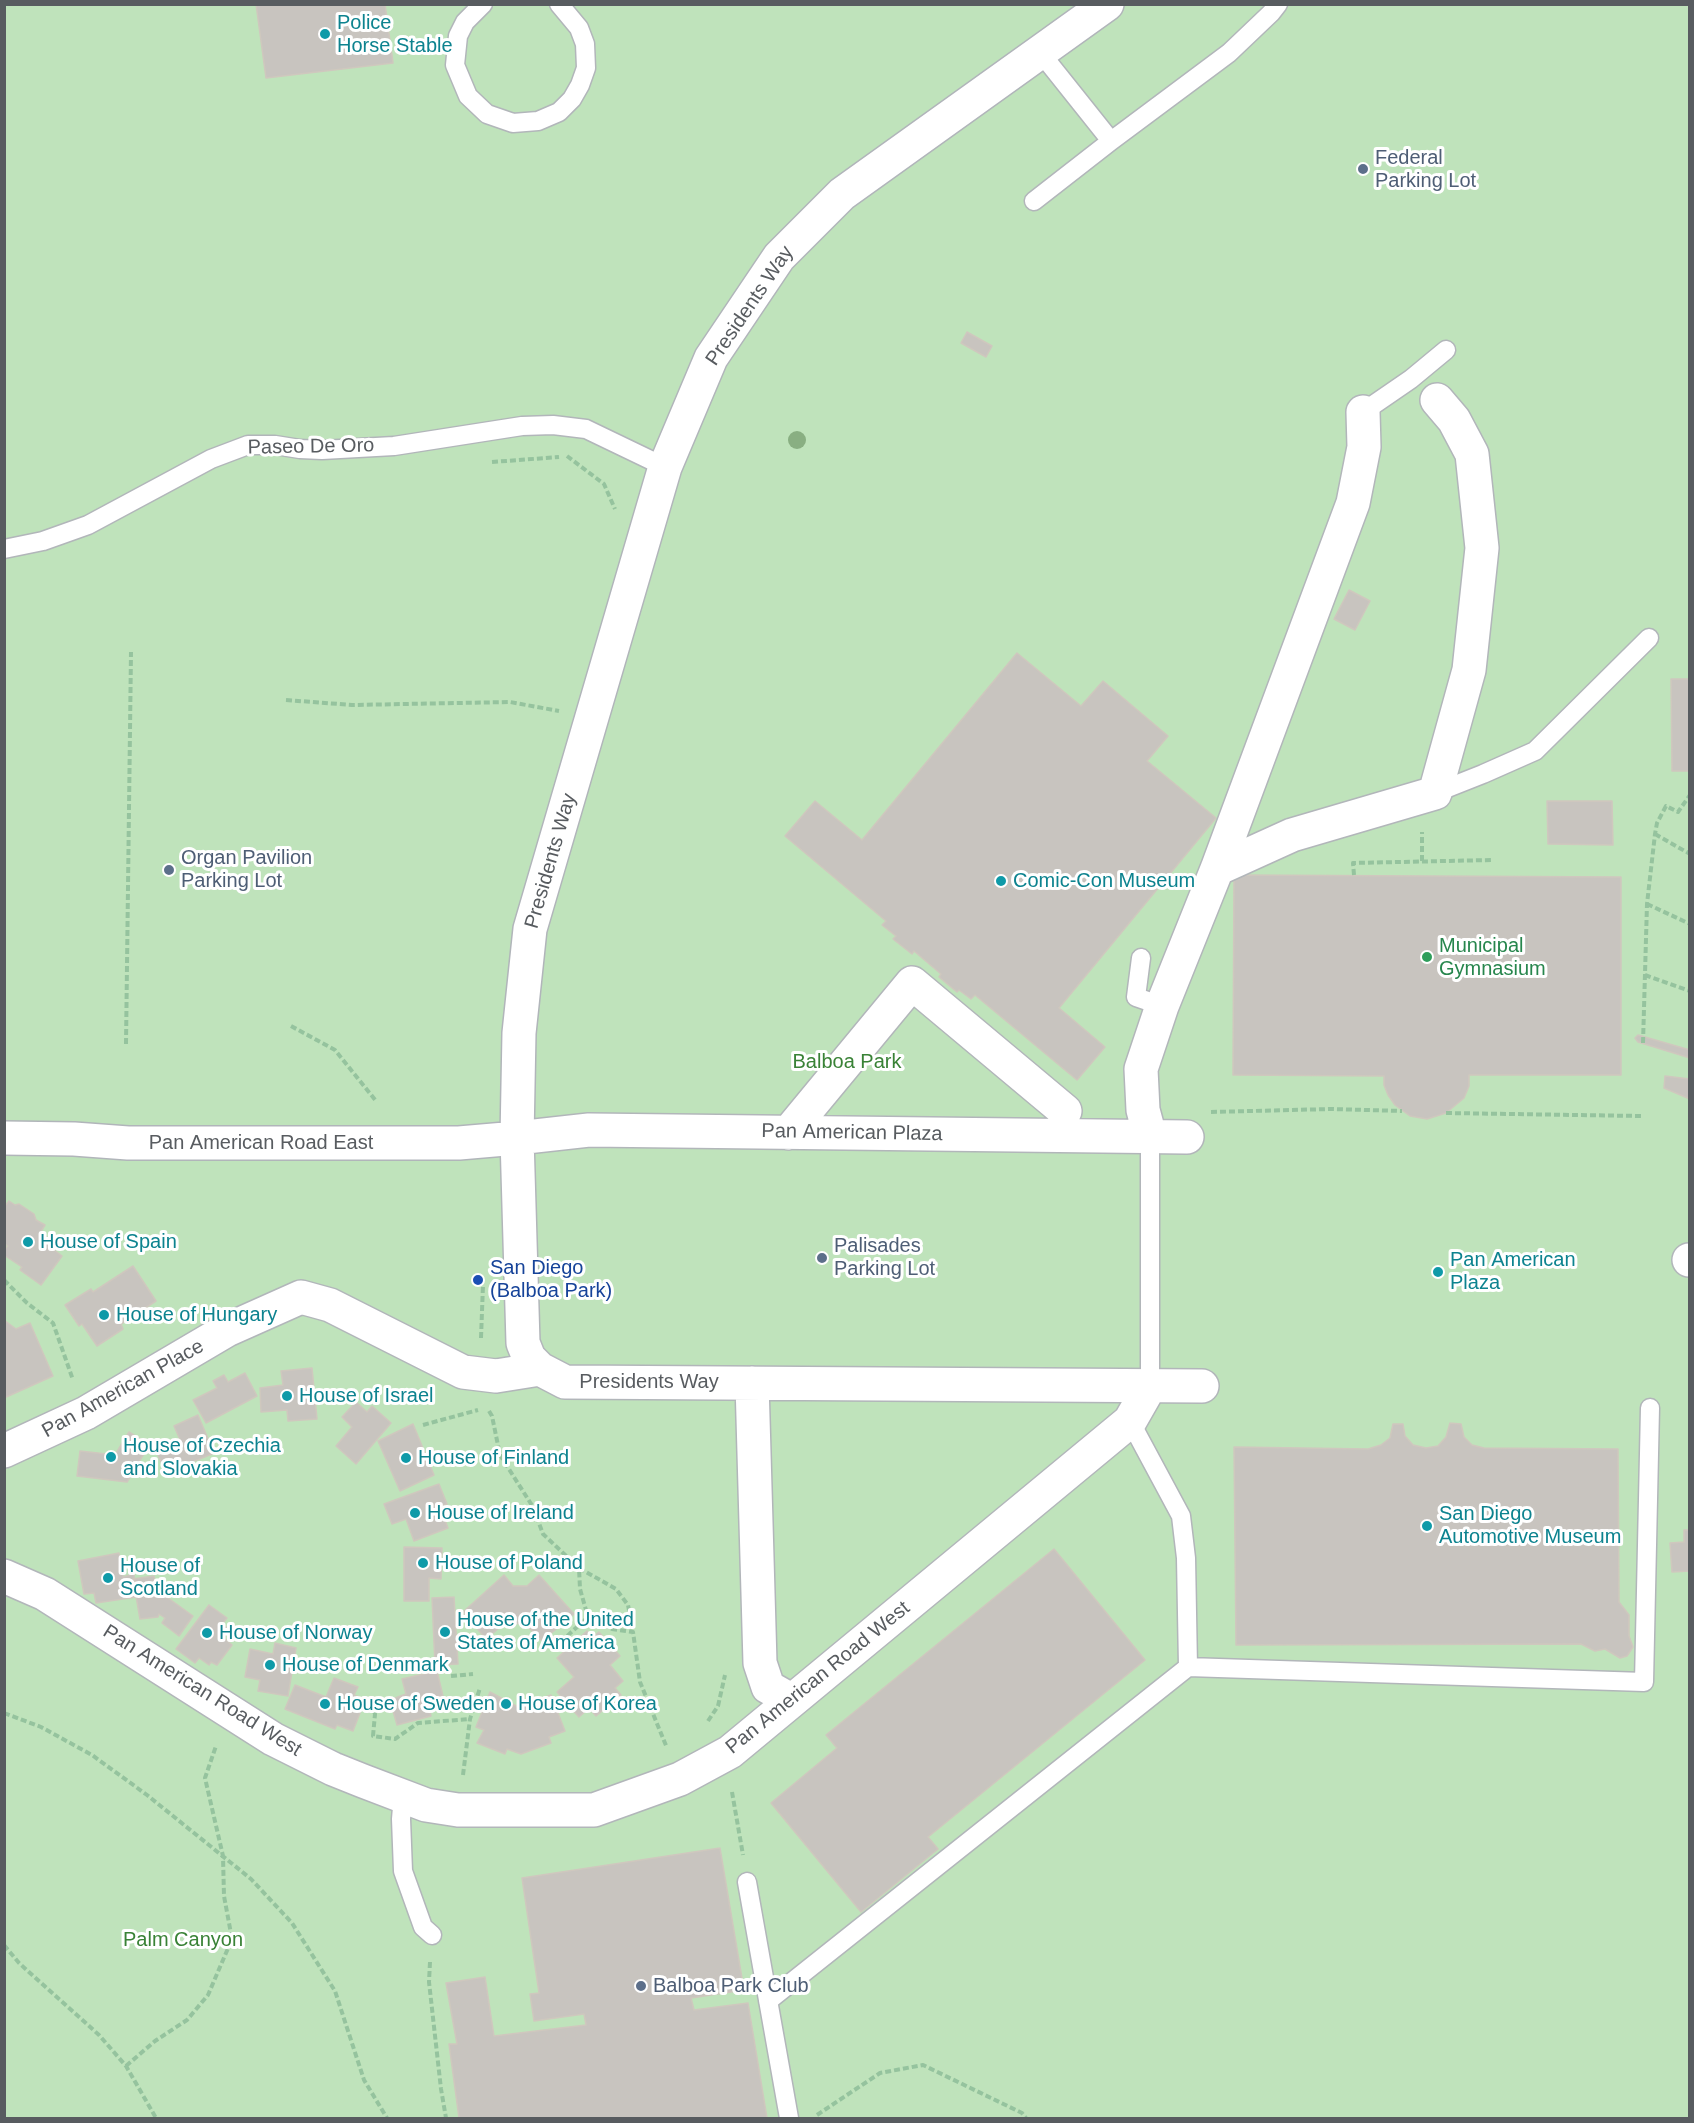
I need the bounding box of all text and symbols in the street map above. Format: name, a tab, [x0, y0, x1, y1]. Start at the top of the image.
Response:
place label: Police Horse Stable	[337, 11, 453, 58]
marker: Police Horse Stable	[318, 27, 332, 41]
place label: Federal Parking Lot	[1375, 146, 1476, 193]
marker: Federal Parking Lot	[1356, 162, 1370, 176]
street label: Presidents Way	[701, 242, 799, 370]
street label: Paseo De Oro	[247, 434, 375, 460]
street label: Presidents Way	[520, 791, 582, 931]
place label: Organ Pavilion Parking Lot	[181, 846, 312, 893]
marker: Organ Pavilion Parking Lot	[162, 863, 176, 877]
place label: Comic-Con Museum	[1013, 869, 1195, 893]
marker: Comic-Con Museum	[994, 874, 1008, 888]
place label: Municipal Gymnasium	[1439, 934, 1546, 981]
marker: Municipal Gymnasium	[1420, 950, 1434, 964]
park label: Balboa Park	[793, 1050, 901, 1074]
street label: Pan American Plaza	[761, 1119, 943, 1147]
street label: Pan American Road East	[149, 1131, 373, 1155]
place label: House of Spain	[40, 1230, 177, 1254]
place label: Palisades Parking Lot	[834, 1234, 935, 1281]
marker: House of Spain	[21, 1235, 35, 1249]
place label: Pan American Plaza	[1450, 1248, 1576, 1295]
marker: Palisades Parking Lot	[815, 1251, 829, 1265]
place label: San Diego (Balboa Park)	[490, 1256, 612, 1303]
marker: Pan American Plaza	[1431, 1265, 1445, 1279]
marker: San Diego (Balboa Park)	[471, 1273, 485, 1287]
place label: House of Hungary	[116, 1303, 277, 1327]
marker: House of Hungary	[97, 1308, 111, 1322]
street label: Pan American Place	[38, 1335, 208, 1443]
street label: Presidents Way	[579, 1370, 719, 1394]
place label: House of Israel	[299, 1384, 434, 1408]
marker: House of Israel	[280, 1389, 294, 1403]
place label: House of Czechia and Slovakia	[123, 1434, 281, 1481]
place label: House of Finland	[418, 1446, 569, 1470]
marker: House of Czechia and Slovakia	[104, 1450, 118, 1464]
marker: House of Finland	[399, 1451, 413, 1465]
place label: House of Ireland	[427, 1501, 574, 1525]
place label: San Diego Automotive Museum	[1439, 1502, 1621, 1549]
marker: House of Ireland	[408, 1506, 422, 1520]
marker: San Diego Automotive Museum	[1420, 1519, 1434, 1533]
place label: House of Poland	[435, 1551, 583, 1575]
place label: House of Scotland	[120, 1554, 200, 1601]
marker: House of Poland	[416, 1556, 430, 1570]
marker: House of Scotland	[101, 1571, 115, 1585]
street label: Pan American Road West	[721, 1596, 915, 1760]
place label: House of the United States of America	[457, 1608, 634, 1655]
street label: Pan American Road West	[98, 1620, 306, 1762]
place label: House of Norway	[219, 1621, 372, 1645]
marker: House of the United States of America	[438, 1625, 452, 1639]
marker: House of Norway	[200, 1626, 214, 1640]
place label: House of Denmark	[282, 1653, 449, 1677]
marker: House of Denmark	[263, 1658, 277, 1672]
place label: House of Sweden	[337, 1692, 495, 1716]
place label: House of Korea	[518, 1692, 657, 1716]
marker: House of Sweden	[318, 1697, 332, 1711]
marker: House of Korea	[499, 1697, 513, 1711]
park label: Palm Canyon	[123, 1928, 243, 1952]
place label: Balboa Park Club	[653, 1974, 809, 1998]
marker: Balboa Park Club	[634, 1979, 648, 1993]

